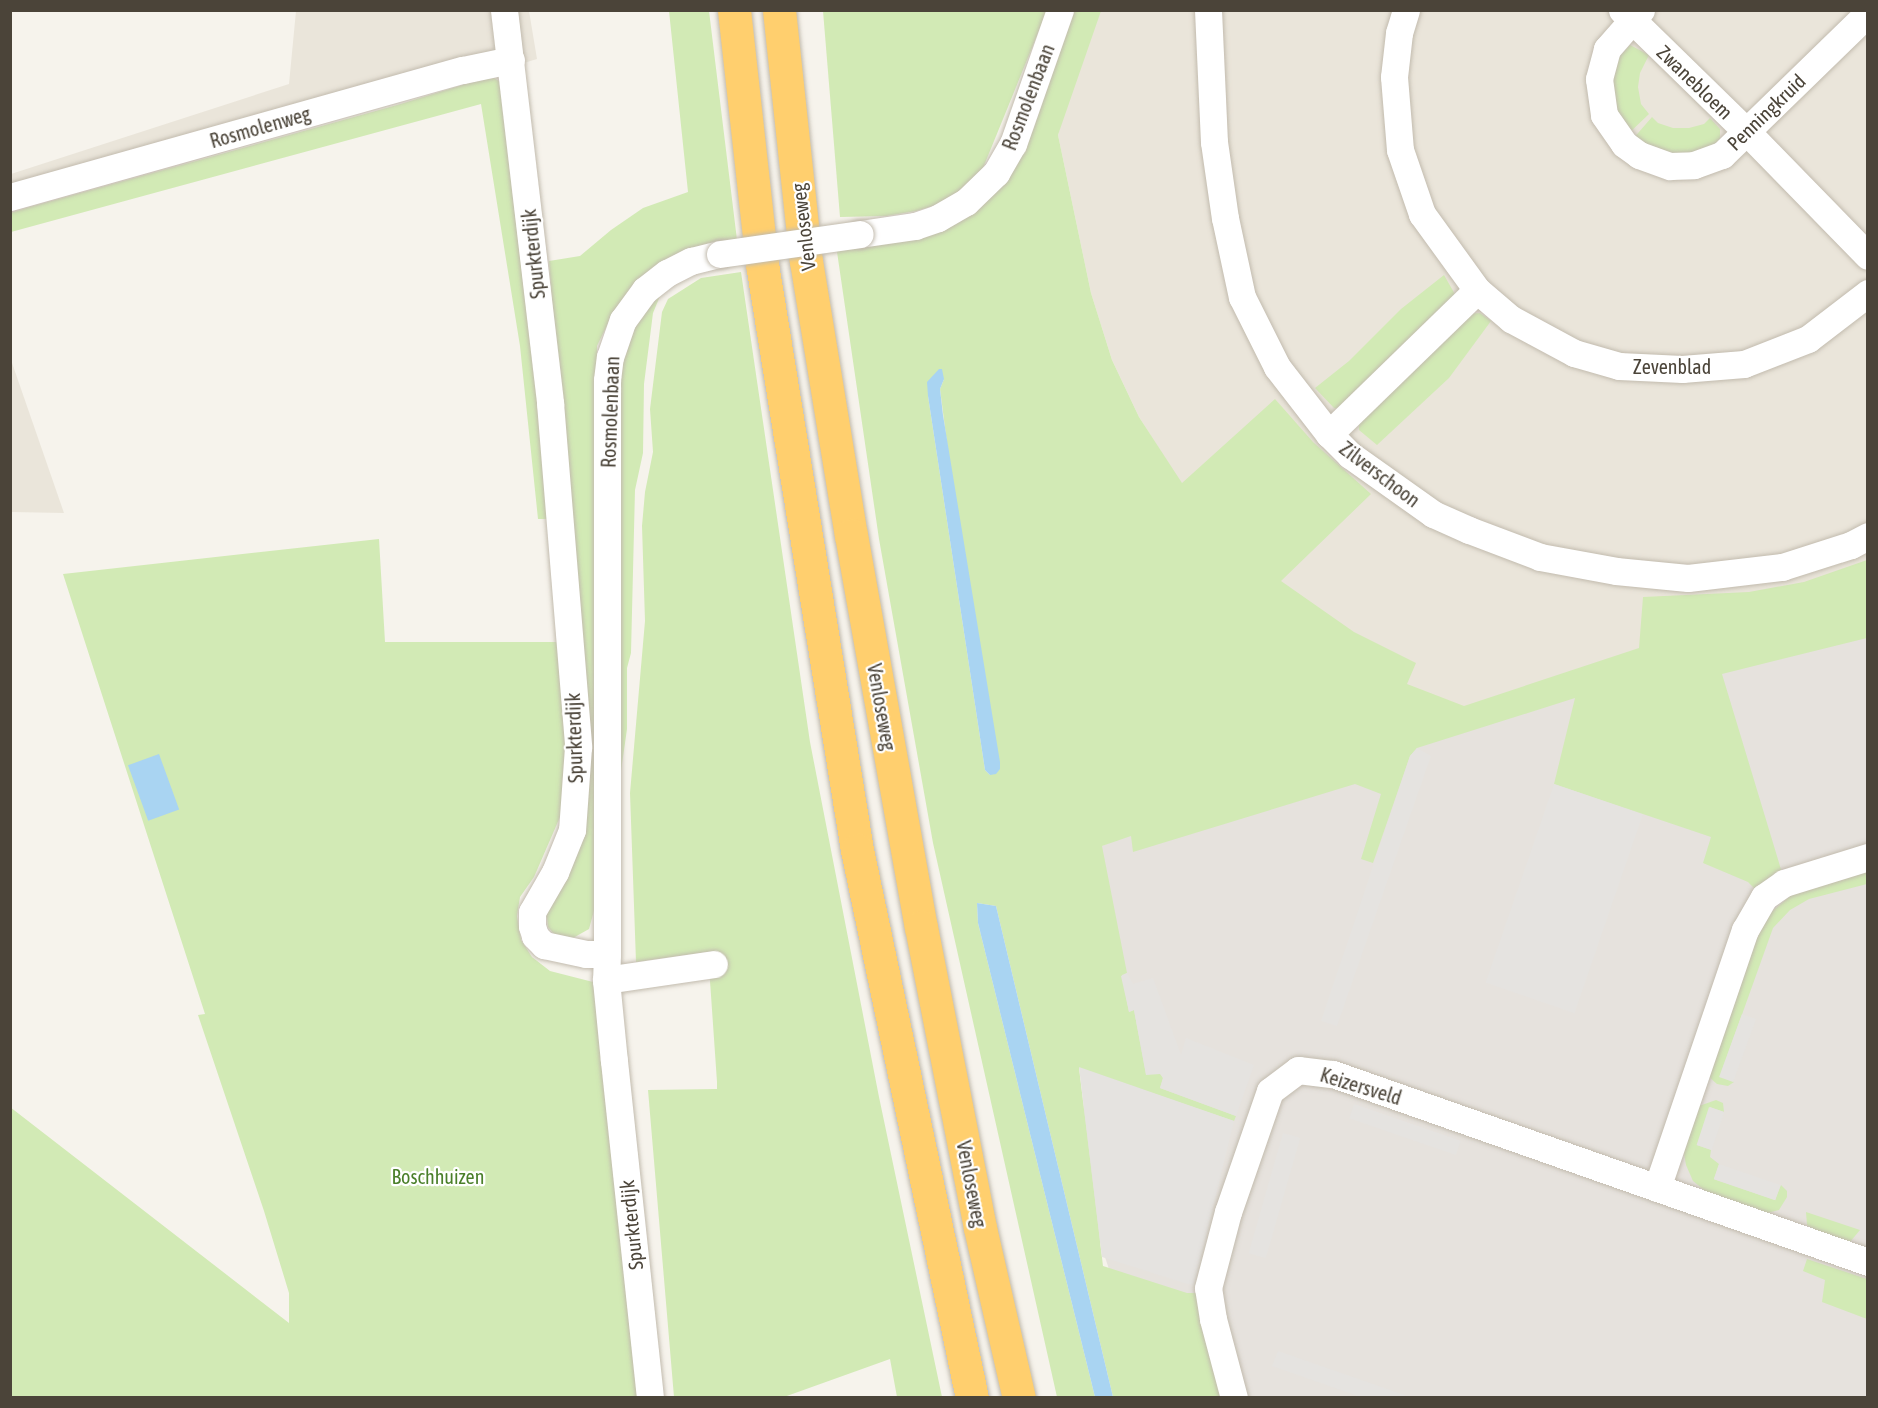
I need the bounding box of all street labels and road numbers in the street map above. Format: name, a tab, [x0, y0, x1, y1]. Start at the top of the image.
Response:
street label: Rosmolenbaan	[997, 40, 1059, 154]
street label: Zwanebloem	[1652, 40, 1738, 124]
street label: Penningkruid	[1722, 69, 1810, 155]
street label: Rosmolenweg	[207, 101, 313, 153]
street label: Venloseweg	[786, 182, 820, 272]
street label: Spurkterdijk	[516, 208, 550, 300]
street label: Zevenblad	[1633, 354, 1711, 378]
street label: Rosmolenbaan	[596, 356, 624, 468]
street label: Zilverschoon	[1335, 436, 1425, 512]
street label: Venloseweg	[863, 662, 901, 752]
street label: Spurkterdijk	[560, 692, 588, 784]
street label: Keizersveld	[1317, 1062, 1405, 1110]
street label: Venloseweg	[952, 1139, 992, 1229]
street label: Spurkterdijk	[614, 1179, 648, 1271]

